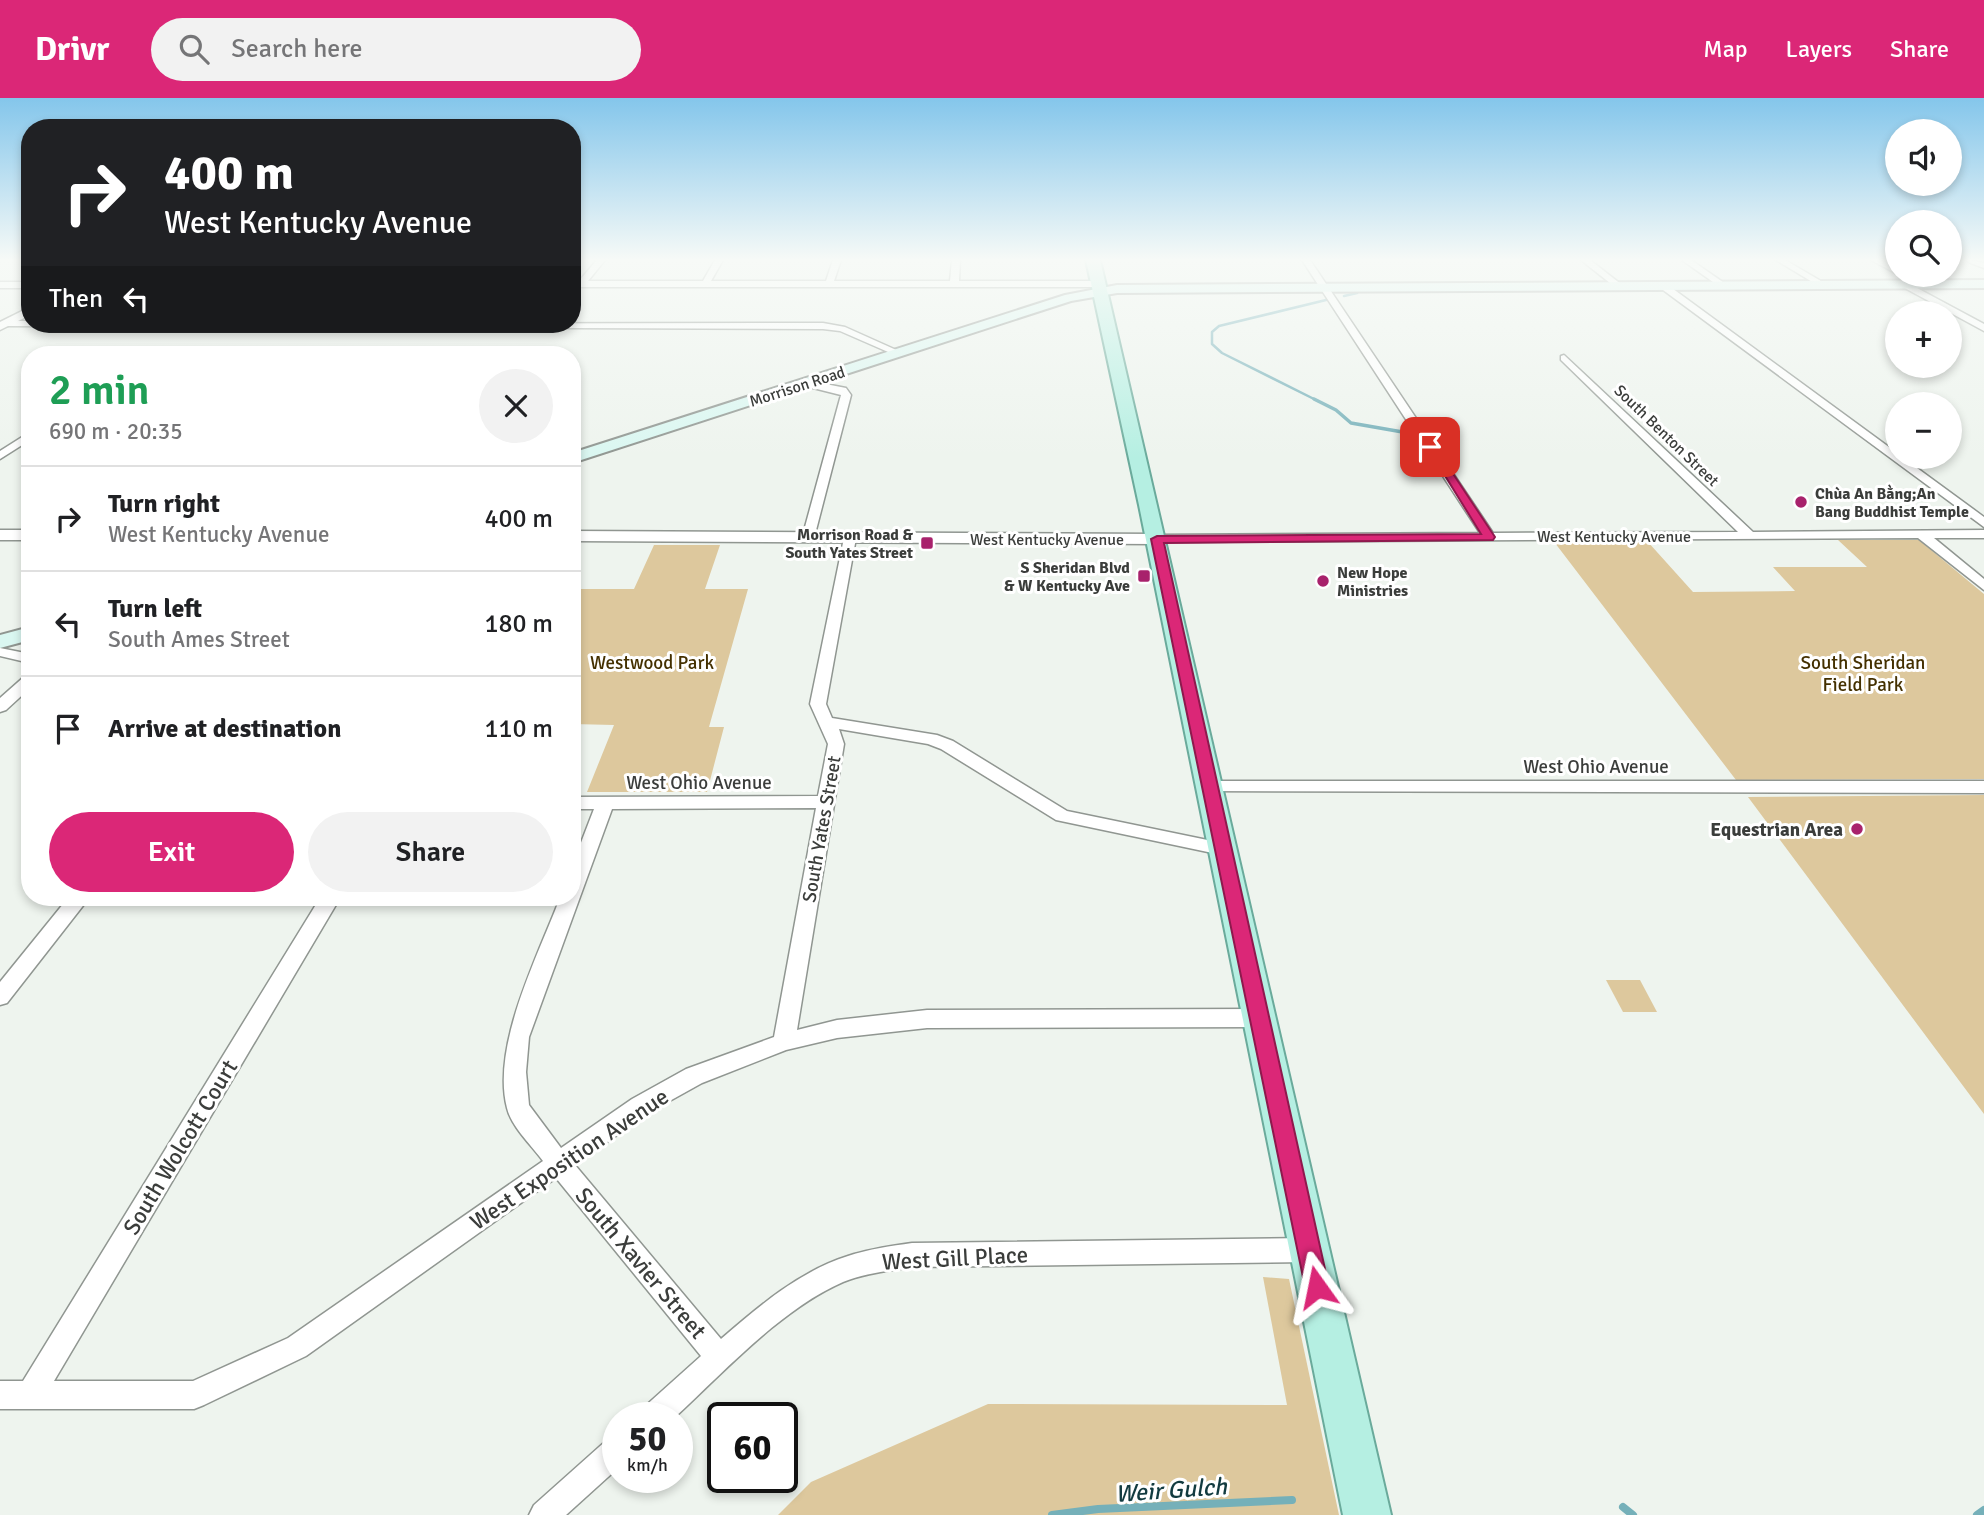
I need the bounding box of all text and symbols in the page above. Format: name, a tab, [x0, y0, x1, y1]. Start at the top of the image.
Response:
search box	[151, 18, 641, 81]
text: Drivr	[35, 29, 109, 70]
icon: search	[175, 30, 213, 68]
text: Search here	[231, 33, 362, 65]
text: Map	[1703, 34, 1748, 64]
text: Layers	[1786, 34, 1852, 64]
text: Share	[1890, 34, 1949, 64]
map controls	[1885, 119, 1962, 469]
button: sound	[1885, 119, 1962, 196]
text: 400 m	[164, 143, 294, 203]
icon: right	[49, 147, 140, 238]
text: West Kentucky Avenue	[164, 203, 472, 242]
button: search	[1885, 210, 1962, 287]
icon: left	[117, 280, 155, 318]
text: Then	[49, 283, 103, 315]
button: +	[1885, 301, 1962, 378]
street label: Morrison Road	[747, 362, 848, 412]
text: 2 min	[49, 365, 150, 416]
button: close	[479, 369, 553, 443]
street label: South Benton Street	[1610, 381, 1723, 491]
button: −	[1885, 392, 1962, 469]
text: 690 m · 20:35	[49, 417, 183, 446]
pin	[1400, 417, 1460, 477]
icon: arrive	[1411, 428, 1449, 466]
place label: Chùa An Bằng;An Bang Buddhist Temple	[1815, 484, 1969, 522]
text: Turn right	[108, 488, 220, 520]
marker: Chùa An Bằng;An Bang Buddhist Temple	[1793, 494, 1809, 510]
icon: right	[49, 500, 87, 538]
text: 400 m	[484, 503, 553, 535]
text: West Kentucky Avenue	[108, 520, 329, 549]
place label: Morrison Road & South Yates Street	[785, 525, 914, 563]
street label: West Kentucky Avenue	[1537, 527, 1691, 547]
street label: West Kentucky Avenue	[970, 530, 1124, 550]
marker: Morrison Road & South Yates Street	[919, 535, 935, 551]
place label: S Sheridan Blvd & W Kentucky Ave	[1004, 558, 1130, 596]
place label: New Hope Ministries	[1337, 563, 1408, 601]
marker: S Sheridan Blvd & W Kentucky Ave	[1136, 568, 1152, 584]
marker: New Hope Ministries	[1315, 573, 1331, 589]
text: Turn left	[108, 593, 202, 625]
icon: left	[49, 605, 87, 643]
text: 180 m	[484, 608, 553, 640]
text: South Ames Street	[108, 625, 290, 654]
park label: Westwood Park	[590, 651, 714, 675]
park label: South Sheridan Field Park	[1801, 651, 1925, 697]
icon: arrive	[49, 710, 87, 748]
text: Arrive at destination	[108, 713, 341, 745]
text: 110 m	[484, 713, 553, 745]
street label: South Yates Street	[797, 754, 847, 904]
street label: West Ohio Avenue	[1523, 755, 1669, 779]
street label: West Ohio Avenue	[626, 771, 772, 795]
button: Exit	[49, 812, 294, 892]
button: Share	[308, 812, 553, 892]
place label: Equestrian Area	[1710, 818, 1843, 842]
marker: Equestrian Area	[1849, 821, 1865, 837]
street label: South Wolcott Court	[117, 1055, 244, 1240]
street label: West Exposition Avenue	[464, 1082, 674, 1237]
street label: South Xavier Street	[569, 1182, 712, 1345]
street label: West Gill Place	[881, 1240, 1029, 1277]
position arrow	[1280, 1250, 1354, 1324]
speed limit sign: 60	[707, 1402, 798, 1493]
text: 50	[629, 1417, 666, 1460]
text: km/h	[627, 1454, 668, 1476]
water label: Weir Gulch	[1114, 1471, 1229, 1509]

